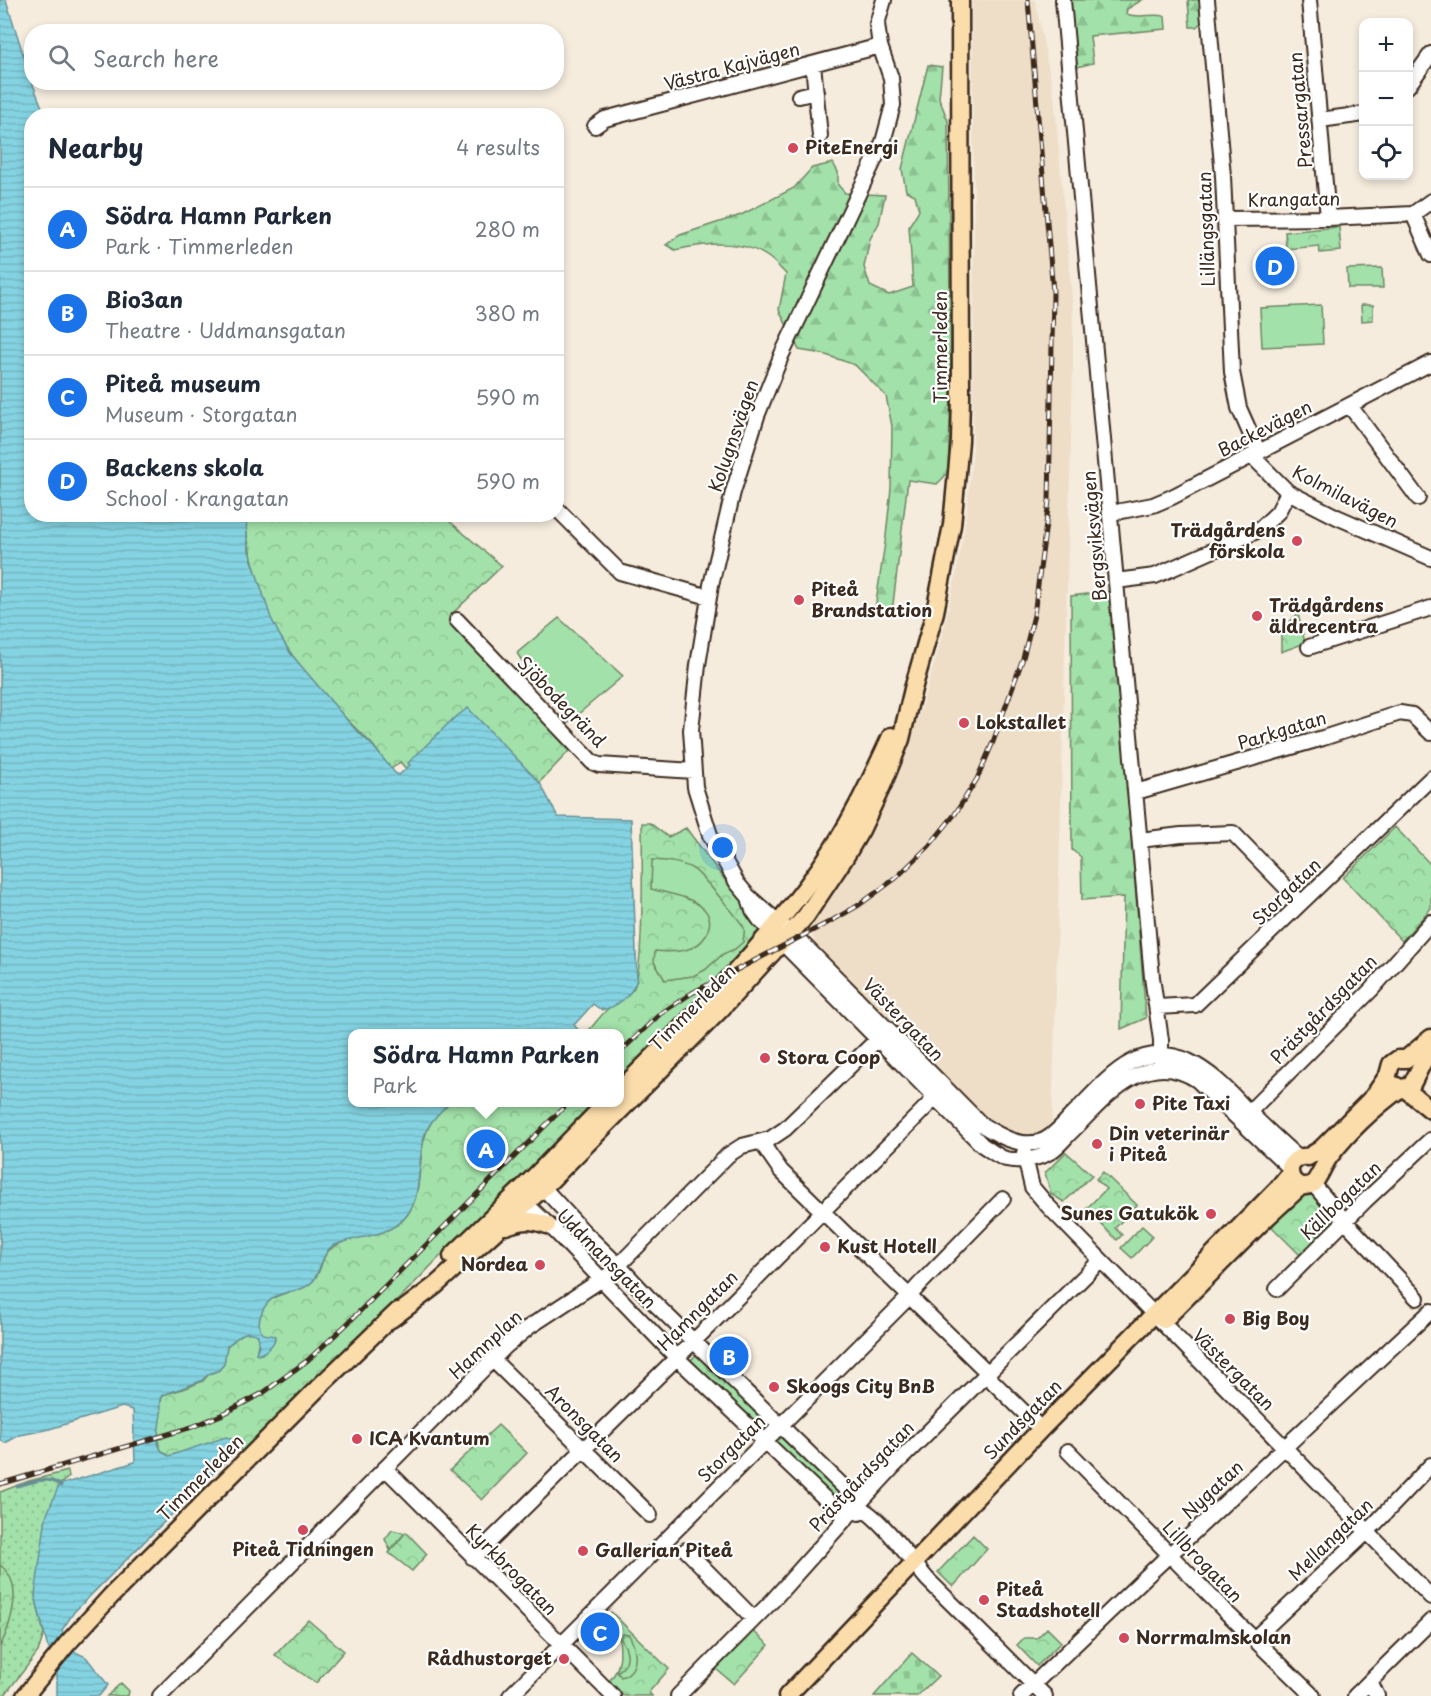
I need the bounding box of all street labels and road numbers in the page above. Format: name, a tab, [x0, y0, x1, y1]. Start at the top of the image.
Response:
street label: Västra Kajvägen	[661, 34, 802, 97]
street label: Pressargatan	[1281, 51, 1318, 169]
street label: Lillängsgatan	[1190, 171, 1221, 287]
street label: Krangatan	[1247, 184, 1341, 213]
street label: Timmerleden	[926, 291, 953, 403]
street label: Kolugnsvägen	[701, 376, 764, 495]
street label: Backevägen	[1213, 392, 1316, 463]
street label: Kolmilavägen	[1288, 457, 1403, 534]
street label: Bergsviksvägen	[1074, 470, 1113, 603]
street label: Sjöbodegränd	[511, 649, 613, 753]
street label: Parkgatan	[1234, 703, 1329, 756]
street label: Storgatan	[1245, 851, 1326, 931]
street label: Prästgårdsgatan	[1263, 948, 1383, 1070]
street label: Timmerleden	[642, 957, 741, 1056]
street label: Västergatan	[857, 971, 951, 1067]
street label: Källbogatan	[1293, 1154, 1387, 1246]
street label: Uddmansgatan	[551, 1202, 663, 1314]
street label: Hamngatan	[650, 1263, 743, 1356]
street label: Hamnplan	[442, 1303, 528, 1385]
street label: Västergatan	[1187, 1322, 1281, 1416]
street label: Sundsgatan	[976, 1373, 1067, 1465]
street label: Aronsgatan	[540, 1378, 630, 1468]
street label: Storgatan	[691, 1408, 771, 1488]
street label: Prästgårdsgatan	[802, 1414, 920, 1538]
street label: Timmerleden	[150, 1427, 249, 1526]
street label: Nygatan	[1175, 1453, 1249, 1525]
street label: Mellangatan	[1281, 1491, 1379, 1586]
street label: Lillbrogatan	[1157, 1514, 1249, 1608]
street label: Kyrkbrogatan	[460, 1517, 564, 1621]

